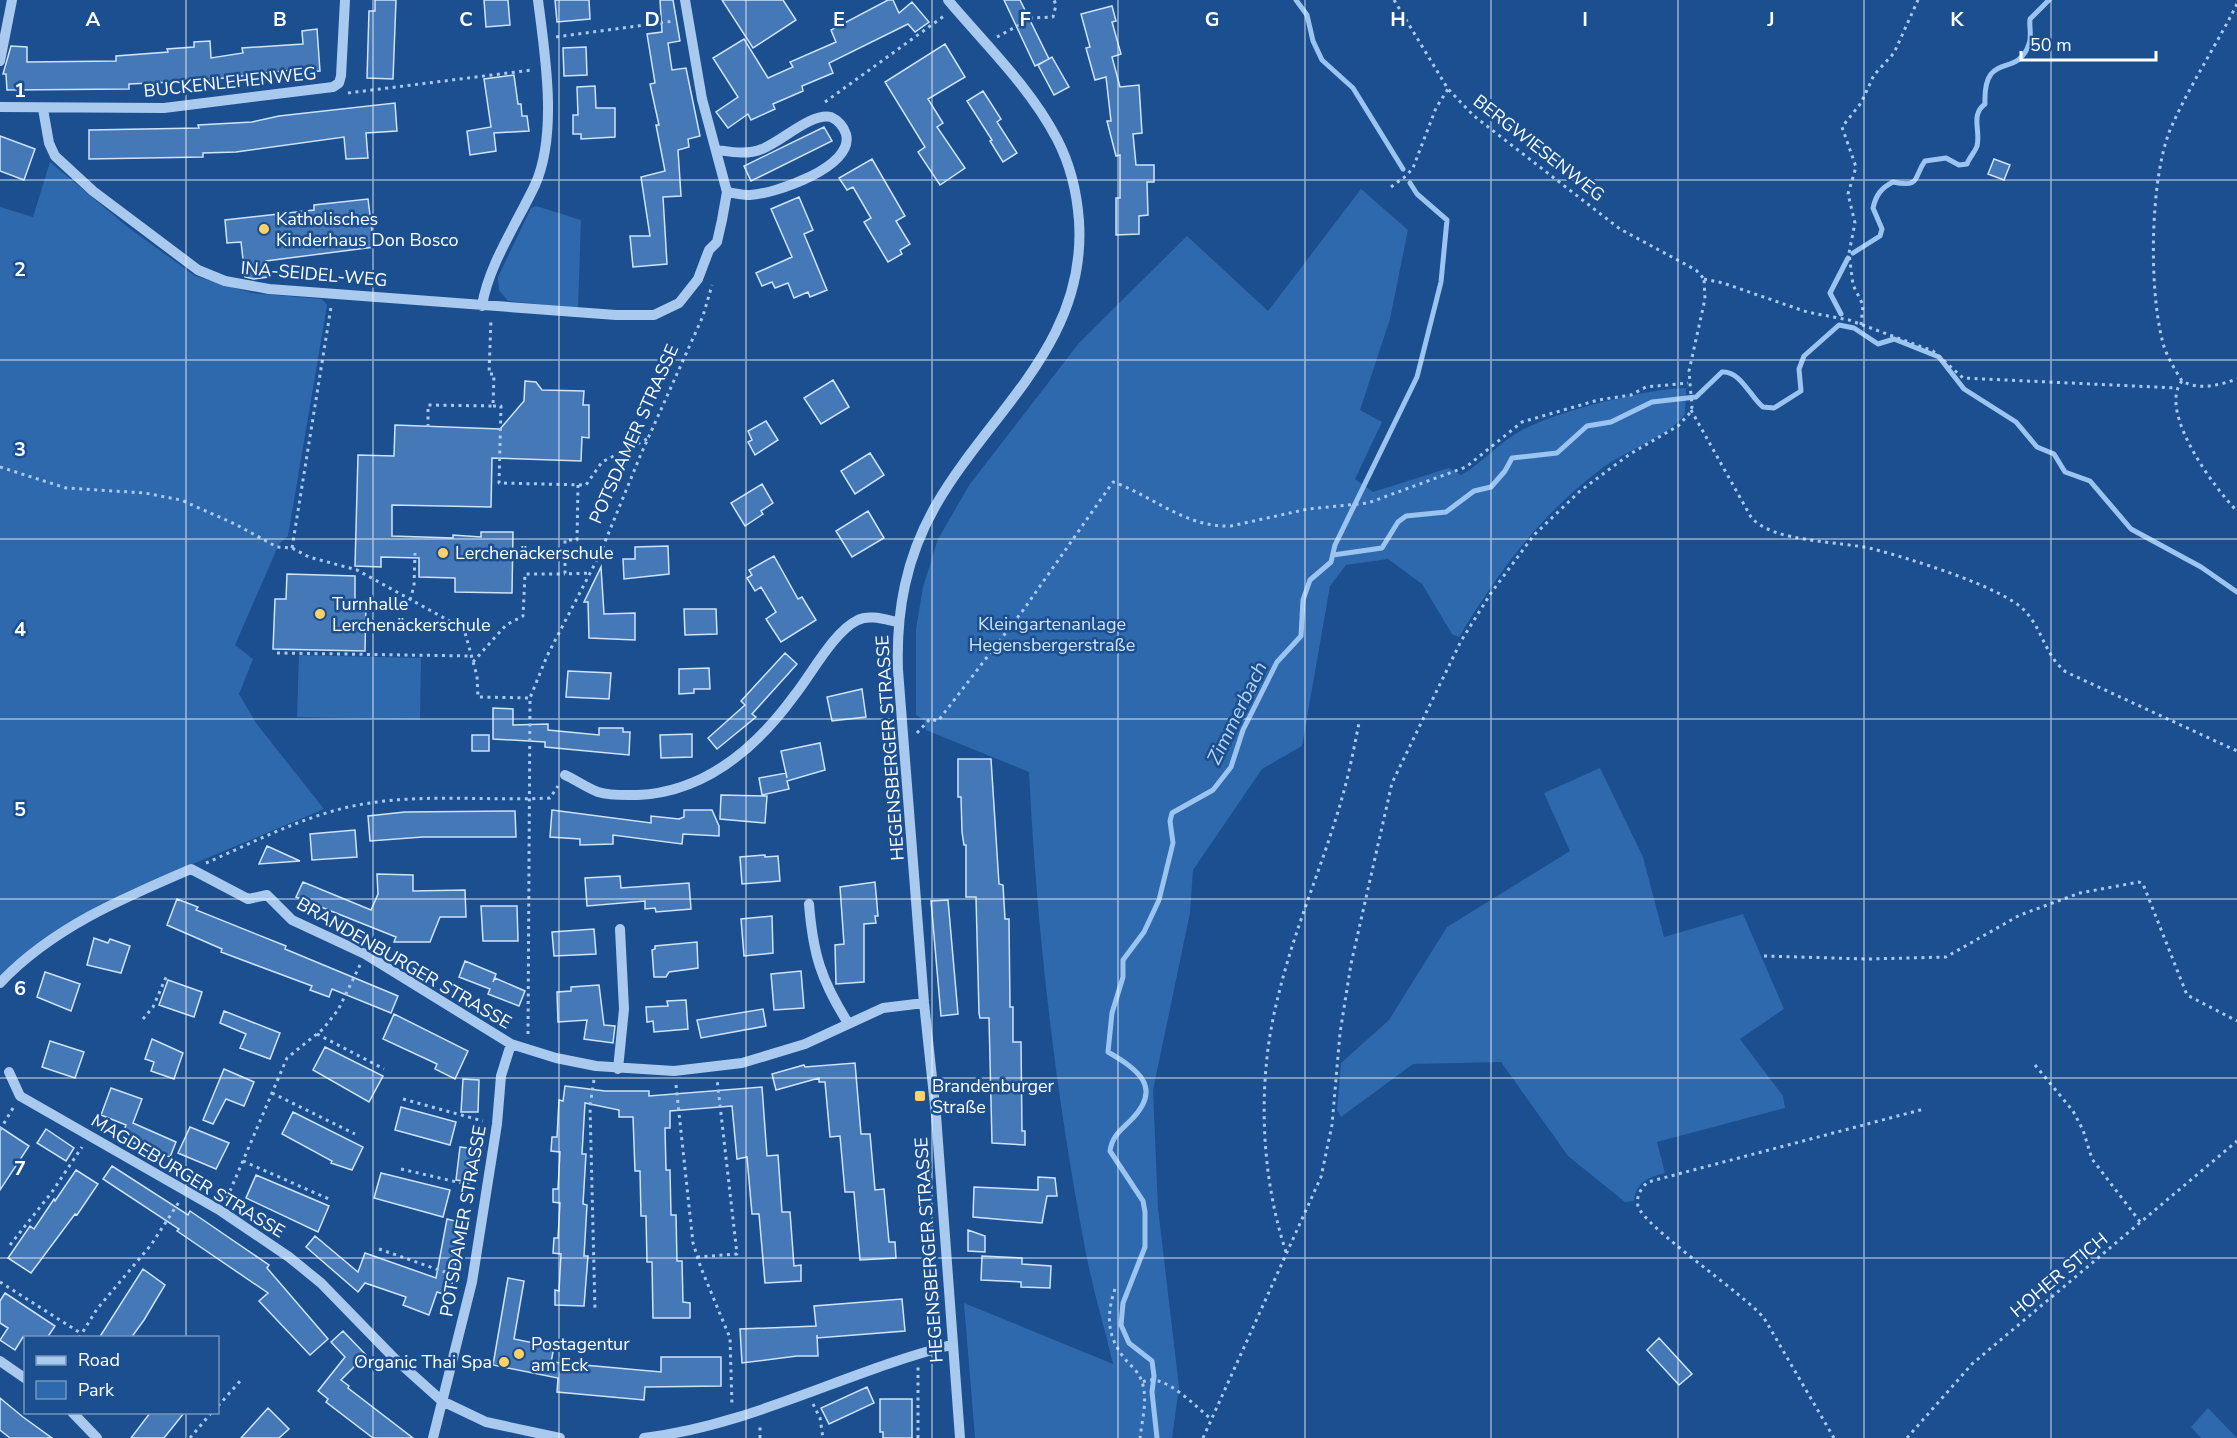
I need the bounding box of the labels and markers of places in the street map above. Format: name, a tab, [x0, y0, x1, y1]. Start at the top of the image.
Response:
place label: Katholisches Kinderhaus Don Bosco	[276, 207, 459, 252]
marker: Katholisches Kinderhaus Don Bosco	[257, 222, 271, 236]
place label: Lerchenäckerschule	[455, 541, 614, 565]
marker: Lerchenäckerschule	[436, 546, 450, 560]
place label: Turnhalle Lerchenäckerschule	[332, 592, 491, 637]
marker: Turnhalle Lerchenäckerschule	[313, 607, 327, 621]
place label: Brandenburger Straße	[932, 1074, 1055, 1119]
marker: Brandenburger Straße	[913, 1089, 927, 1103]
place label: Postagentur am Eck	[531, 1332, 630, 1377]
marker: Postagentur am Eck	[512, 1347, 526, 1361]
place label: Organic Thai Spa	[354, 1350, 492, 1374]
marker: Organic Thai Spa	[497, 1355, 511, 1369]

